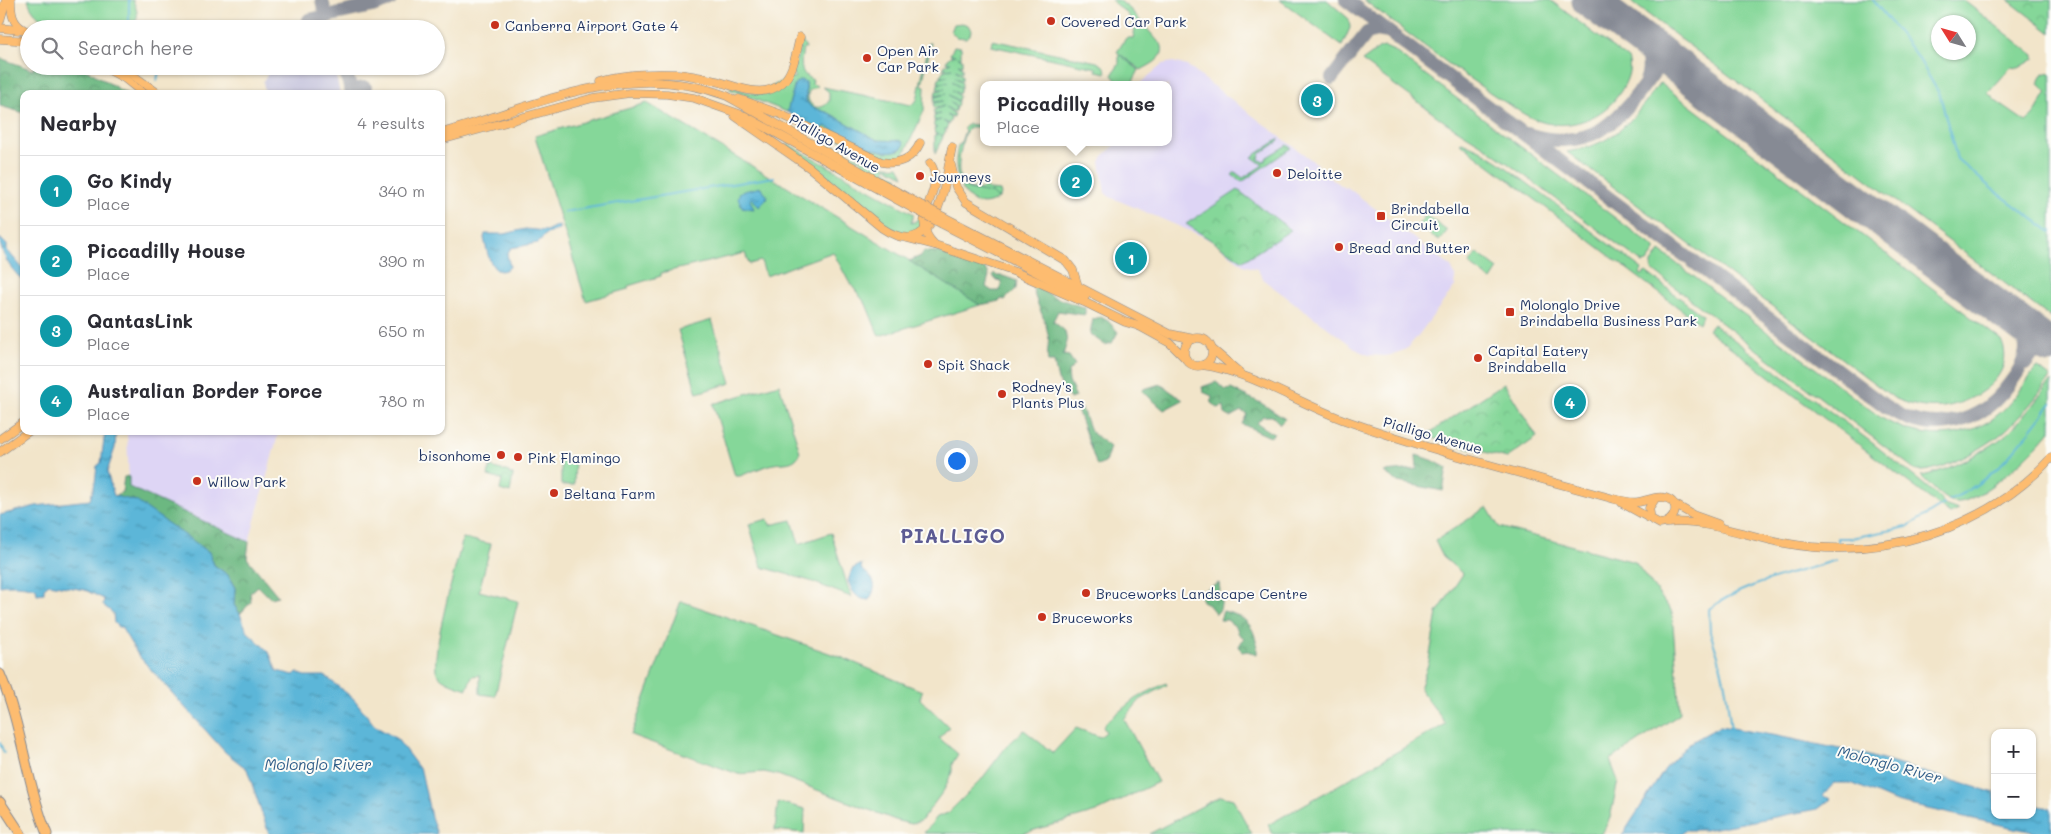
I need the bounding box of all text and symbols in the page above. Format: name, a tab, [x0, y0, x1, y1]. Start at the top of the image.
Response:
place label: Covered Car Park	[1061, 12, 1186, 31]
marker: Covered Car Park	[1045, 15, 1057, 27]
north arrow	[1931, 15, 1976, 60]
place label: Canberra Airport Gate 4	[505, 16, 679, 35]
marker: Canberra Airport Gate 4	[489, 19, 501, 31]
search box	[20, 20, 445, 75]
icon: search	[38, 34, 66, 62]
text: Search here	[78, 35, 194, 60]
place label: Open Air Car Park	[877, 41, 939, 76]
marker: Open Air Car Park	[861, 52, 873, 64]
popup	[980, 81, 1172, 146]
pin: 3	[1301, 81, 1333, 119]
text: Piccadilly House	[997, 91, 1155, 116]
text: Nearby	[40, 109, 117, 136]
street label: Pialligo Avenue	[786, 109, 884, 177]
text: 4 results	[357, 112, 425, 133]
text: Place	[997, 116, 1040, 137]
pin: 2	[1060, 162, 1092, 200]
place label: Deloitte	[1287, 164, 1342, 183]
place label: Journeys	[930, 167, 991, 186]
marker: Deloitte	[1271, 167, 1283, 179]
text: Go Kindy	[87, 168, 172, 193]
marker: Journeys	[914, 170, 926, 182]
text: 1	[52, 180, 60, 201]
text: 340 m	[378, 180, 425, 201]
text: Place	[87, 193, 130, 214]
place label: Brindabella Circuit	[1391, 199, 1470, 234]
marker: Brindabella Circuit	[1375, 210, 1387, 222]
text: Piccadilly House	[87, 238, 245, 263]
place label: Bread and Butter	[1349, 238, 1470, 257]
pin: 1	[1115, 239, 1147, 277]
marker: Bread and Butter	[1333, 241, 1345, 253]
text: 2	[52, 250, 60, 271]
text: 390 m	[378, 250, 425, 271]
text: Place	[87, 263, 130, 284]
place label: Molonglo Drive Brindabella Business Park	[1520, 295, 1697, 330]
marker: Molonglo Drive Brindabella Business Park	[1504, 306, 1516, 318]
text: QantasLink	[87, 308, 193, 333]
text: 3	[51, 320, 61, 341]
text: 650 m	[378, 320, 425, 341]
text: Place	[87, 333, 130, 354]
place label: Capital Eatery Brindabella	[1488, 341, 1588, 376]
marker: Capital Eatery Brindabella	[1472, 352, 1484, 364]
place label: Spit Shack	[938, 355, 1010, 374]
marker: Spit Shack	[922, 358, 934, 370]
place label: Rodney's Plants Plus	[1012, 377, 1085, 412]
text: Australian Border Force	[87, 378, 322, 403]
pin: 4	[1554, 383, 1586, 421]
marker: Rodney's Plants Plus	[996, 388, 1008, 400]
text: 4	[51, 390, 61, 411]
text: 780 m	[379, 390, 425, 411]
text: Place	[87, 403, 130, 424]
street label: Pialligo Avenue	[1381, 412, 1485, 458]
place label: bisonhome	[419, 446, 491, 465]
place label: Pink Flamingo	[528, 448, 620, 467]
your location	[944, 448, 970, 474]
marker: bisonhome	[495, 449, 507, 461]
marker: Pink Flamingo	[512, 451, 524, 463]
place label: Willow Park	[207, 472, 286, 491]
marker: Willow Park	[191, 475, 203, 487]
place label: Beltana Farm	[564, 484, 655, 503]
marker: Beltana Farm	[548, 487, 560, 499]
district label: PIALLIGO	[900, 523, 1006, 548]
place label: Bruceworks Landscape Centre	[1096, 584, 1308, 603]
marker: Bruceworks Landscape Centre	[1080, 587, 1092, 599]
place label: Bruceworks	[1052, 608, 1133, 627]
marker: Bruceworks	[1036, 611, 1048, 623]
map controls	[1991, 729, 2036, 819]
button: +	[1991, 729, 2036, 774]
water label: Molonglo River	[1836, 741, 1945, 788]
water label: Molonglo River	[265, 754, 372, 774]
button: −	[1991, 774, 2036, 819]

